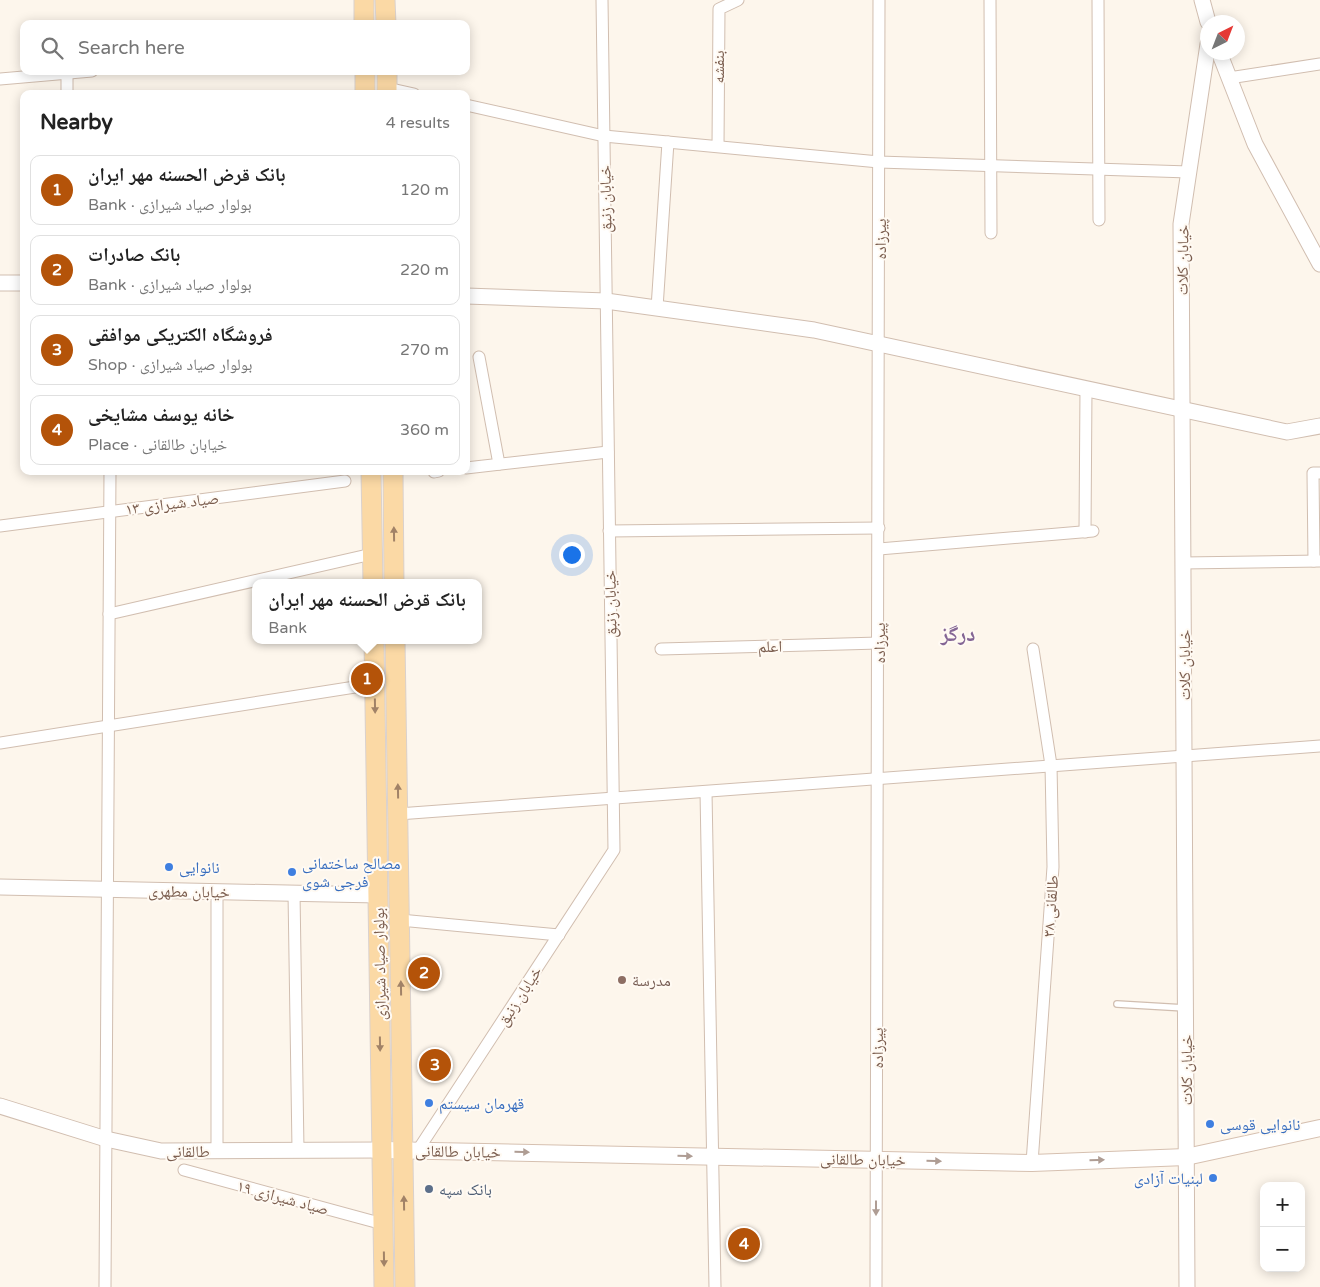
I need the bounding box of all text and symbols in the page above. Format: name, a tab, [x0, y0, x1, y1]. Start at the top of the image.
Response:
north arrow	[1200, 15, 1245, 60]
search box	[20, 20, 470, 75]
icon: search	[38, 34, 66, 62]
text: Search here	[78, 37, 185, 59]
street label: بنفشه	[709, 50, 729, 84]
text: Nearby	[40, 110, 113, 135]
text: 4 results	[386, 113, 450, 133]
text: بانک قرض الحسنه مهر ایران	[88, 164, 285, 186]
street label: خیابان زنبق	[595, 165, 617, 233]
text: 1	[52, 180, 62, 200]
text: 120 m	[400, 180, 449, 200]
text: Bank · بولوار صیاد شیرازی	[88, 195, 252, 215]
street label: پیرزاده	[871, 218, 891, 259]
street label: خیابان کلات	[1172, 224, 1194, 296]
text: بانک صادرات	[88, 244, 180, 266]
text: 2	[52, 260, 62, 280]
text: 220 m	[400, 260, 449, 280]
text: Bank · بولوار صیاد شیرازی	[88, 275, 252, 295]
text: فروشگاه الکتریکی موافقی	[88, 324, 273, 346]
text: 3	[52, 340, 62, 360]
text: 270 m	[400, 340, 449, 360]
text: Shop · بولوار صیاد شیرازی	[88, 355, 253, 375]
text: خانه یوسف مشایخی	[88, 404, 234, 426]
text: 4	[52, 420, 62, 440]
text: 360 m	[400, 420, 449, 440]
text: Place · خیابان طالقانی	[88, 435, 227, 455]
street label: صیاد شیرازی ۱۳	[124, 488, 220, 520]
one-way arrow	[389, 526, 397, 542]
your location	[559, 542, 585, 568]
street label: خیابان زنبق	[600, 570, 622, 638]
popup	[252, 579, 482, 644]
text: بانک قرض الحسنه مهر ایران	[268, 589, 466, 611]
text: Bank	[268, 618, 307, 638]
street label: پیرزاده	[870, 622, 890, 663]
district label: درگز	[940, 622, 975, 647]
street label: خیابان کلات	[1175, 630, 1195, 700]
street label: اعلم	[758, 637, 782, 657]
pin: 1	[351, 660, 383, 698]
one-way arrow	[371, 699, 379, 715]
one-way arrow	[394, 783, 402, 799]
place label: مصالح ساختمانی فرجی شوی	[302, 854, 401, 892]
place label: نانوایی	[179, 858, 220, 878]
marker: نانوایی	[163, 861, 175, 873]
marker: مصالح ساختمانی فرجی شوی	[286, 866, 298, 878]
street label: طالقانی ۳۸	[1039, 874, 1063, 938]
street label: خیابان مطهری	[148, 881, 230, 903]
street label: بولوار صیاد شیرازی	[369, 907, 391, 1021]
pin: 2	[408, 954, 440, 992]
street label: خیابان زنبق	[493, 963, 547, 1030]
place label: مدرسة	[632, 971, 671, 991]
marker: مدرسة	[616, 974, 628, 986]
one-way arrow	[397, 980, 405, 996]
street label: پیرزاده	[868, 1027, 888, 1068]
street label: خیابان کلات	[1177, 1035, 1197, 1105]
one-way arrow	[376, 1036, 384, 1052]
pin: 3	[419, 1046, 451, 1084]
place label: قهرمان سیستم	[439, 1094, 524, 1114]
marker: قهرمان سیستم	[423, 1097, 435, 1109]
place label: نانوایی قوسی	[1220, 1115, 1301, 1135]
marker: نانوایی قوسی	[1204, 1118, 1216, 1130]
street label: خیابان طالقانی	[415, 1141, 501, 1163]
street label: طالقانی	[166, 1142, 210, 1162]
one-way arrow	[514, 1148, 530, 1156]
street label: خیابان طالقانی	[820, 1149, 906, 1171]
one-way arrow	[677, 1152, 693, 1160]
one-way arrow	[1089, 1156, 1105, 1164]
one-way arrow	[927, 1157, 943, 1165]
place label: لبنیات آزادی	[1134, 1169, 1203, 1189]
marker: لبنیات آزادی	[1207, 1172, 1219, 1184]
street label: صیاد شیرازی ۱۹	[235, 1176, 331, 1220]
place label: بانک سپه	[439, 1180, 492, 1200]
map controls	[1260, 1182, 1305, 1272]
button: +	[1260, 1182, 1305, 1227]
marker: بانک سپه	[423, 1183, 435, 1195]
one-way arrow	[400, 1195, 408, 1211]
one-way arrow	[872, 1200, 880, 1216]
pin: 4	[728, 1225, 760, 1263]
button: −	[1260, 1227, 1305, 1272]
one-way arrow	[380, 1251, 388, 1267]

